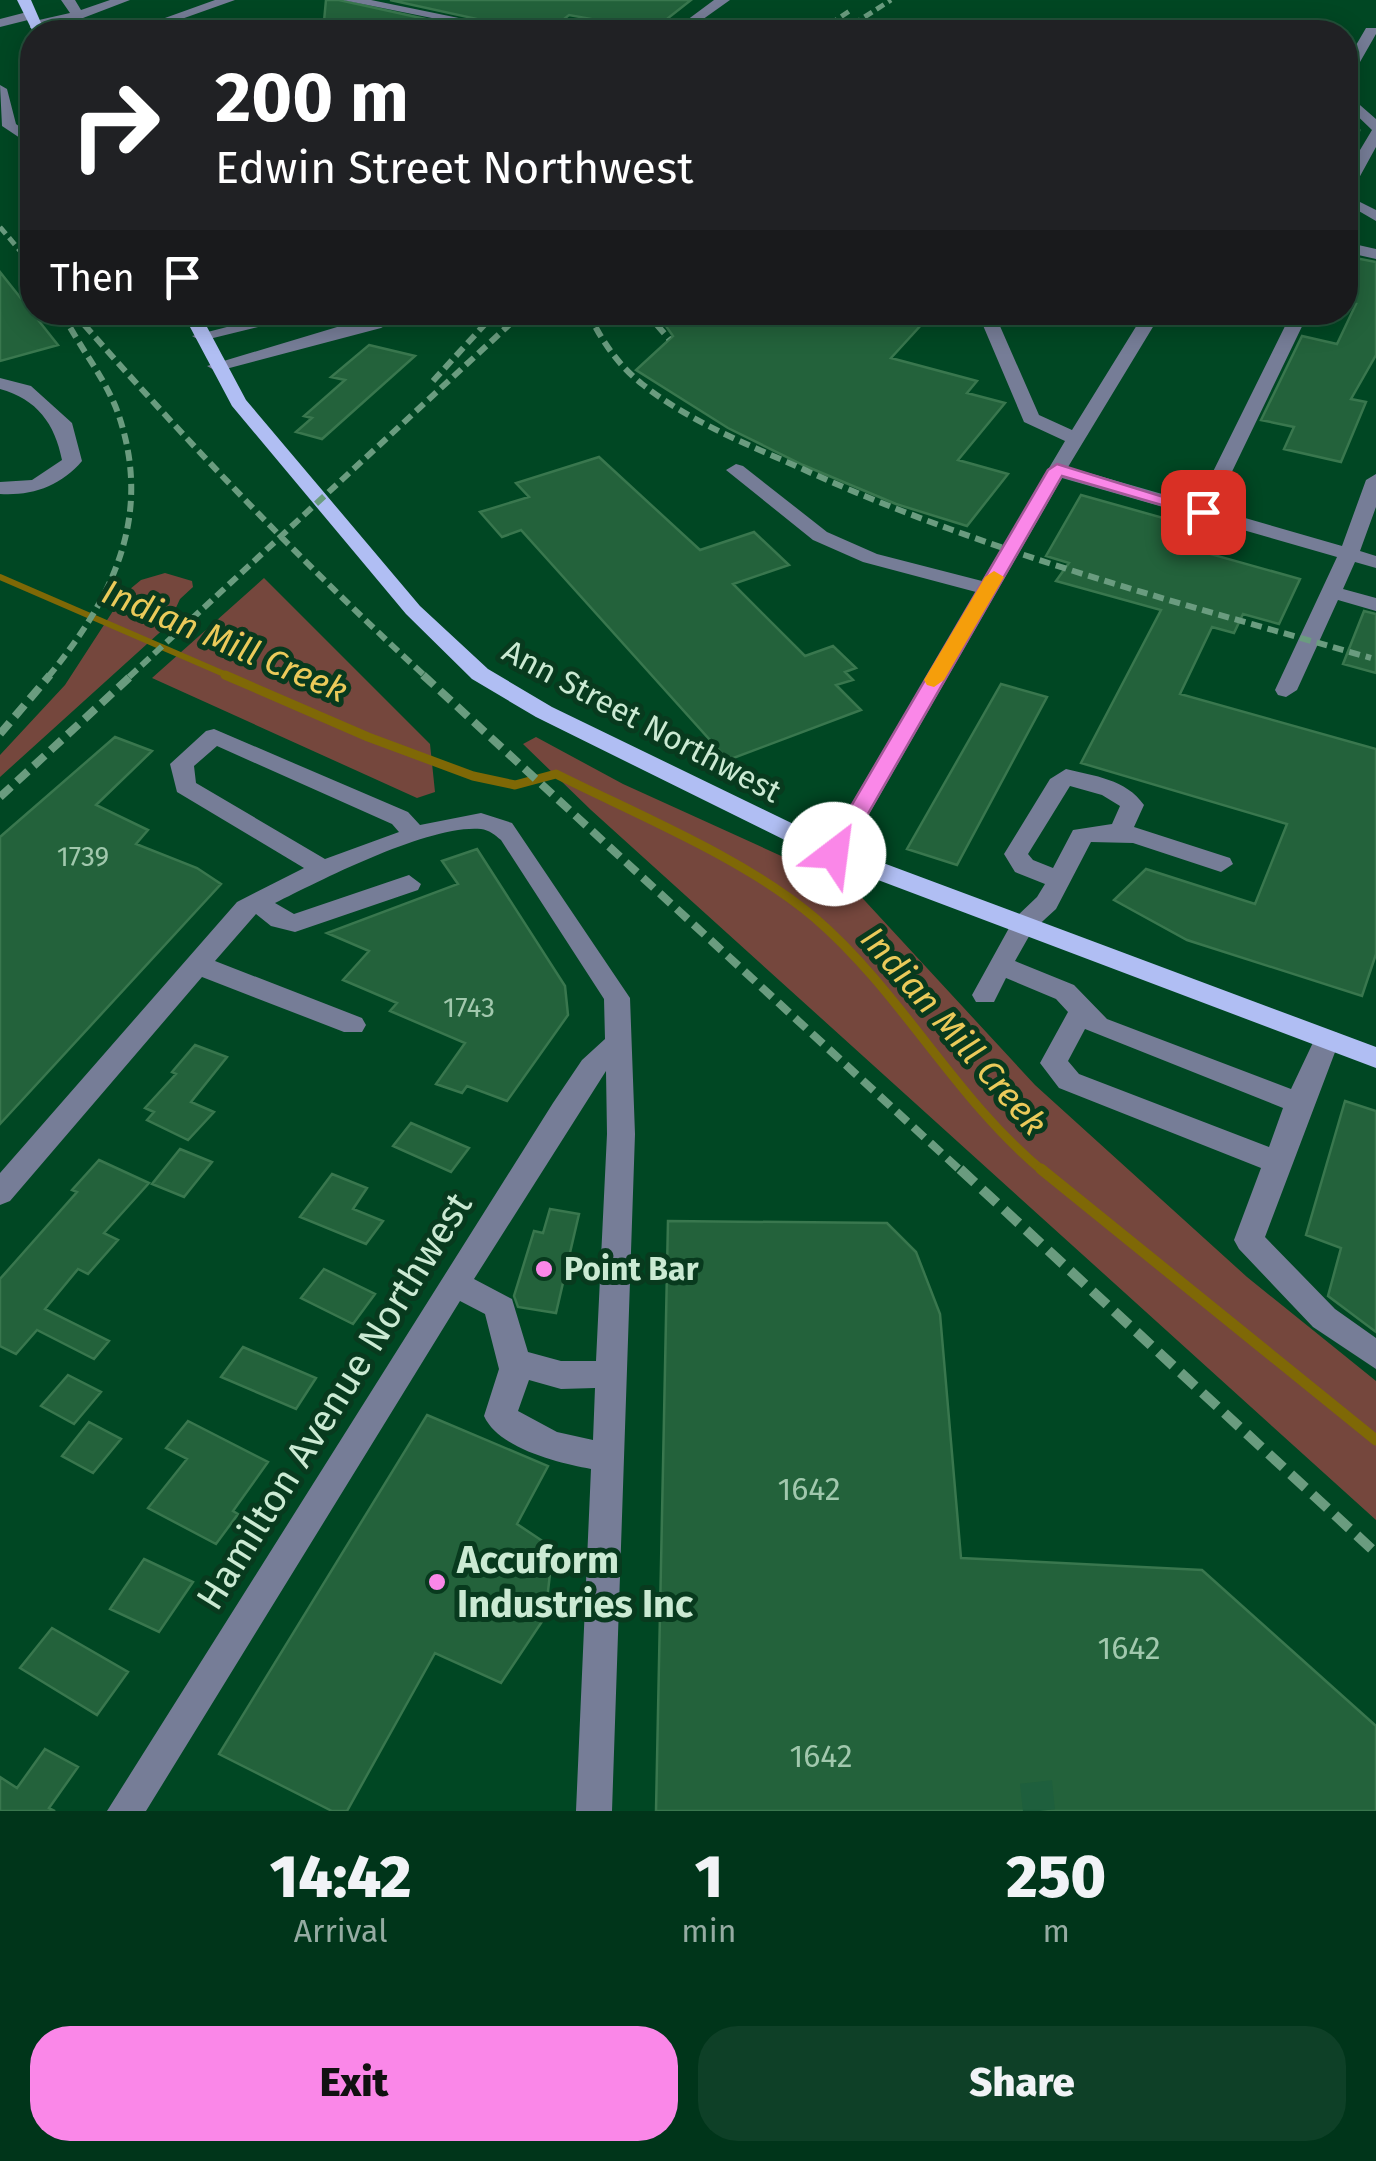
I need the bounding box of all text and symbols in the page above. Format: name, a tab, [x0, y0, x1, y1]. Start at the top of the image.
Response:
text: 200 m	[215, 56, 409, 140]
icon: right	[50, 60, 180, 190]
text: Edwin Street Northwest	[215, 141, 693, 195]
icon: arrive	[155, 250, 210, 305]
text: Then	[50, 255, 135, 301]
pin	[1161, 470, 1246, 555]
icon: arrive	[1176, 485, 1231, 540]
water label: Indian Mill Creek	[96, 570, 354, 712]
street label: Ann Street Northwest	[496, 632, 788, 811]
position arrow	[782, 802, 886, 906]
house number: 1739	[57, 840, 109, 873]
water label: Indian Mill Creek	[852, 918, 1056, 1144]
house number: 1743	[443, 991, 495, 1024]
street label: Hamilton Avenue Northwest	[187, 1184, 482, 1618]
place label: Point Bar	[564, 1250, 699, 1288]
marker: Point Bar	[533, 1258, 555, 1280]
house number: 1642	[777, 1470, 841, 1508]
place label: Accuform Industries Inc	[456, 1537, 694, 1627]
marker: Accuform Industries Inc	[426, 1571, 448, 1593]
house number: 1642	[1097, 1629, 1161, 1667]
house number: 1642	[789, 1737, 853, 1775]
text: 14:42	[270, 1841, 412, 1913]
text: 1	[695, 1841, 723, 1913]
text: 250	[1006, 1841, 1106, 1913]
text: Arrival	[294, 1912, 388, 1950]
text: min	[681, 1912, 737, 1950]
text: m	[1043, 1912, 1070, 1950]
button: Exit	[30, 2026, 678, 2141]
button: Share	[698, 2026, 1346, 2141]

